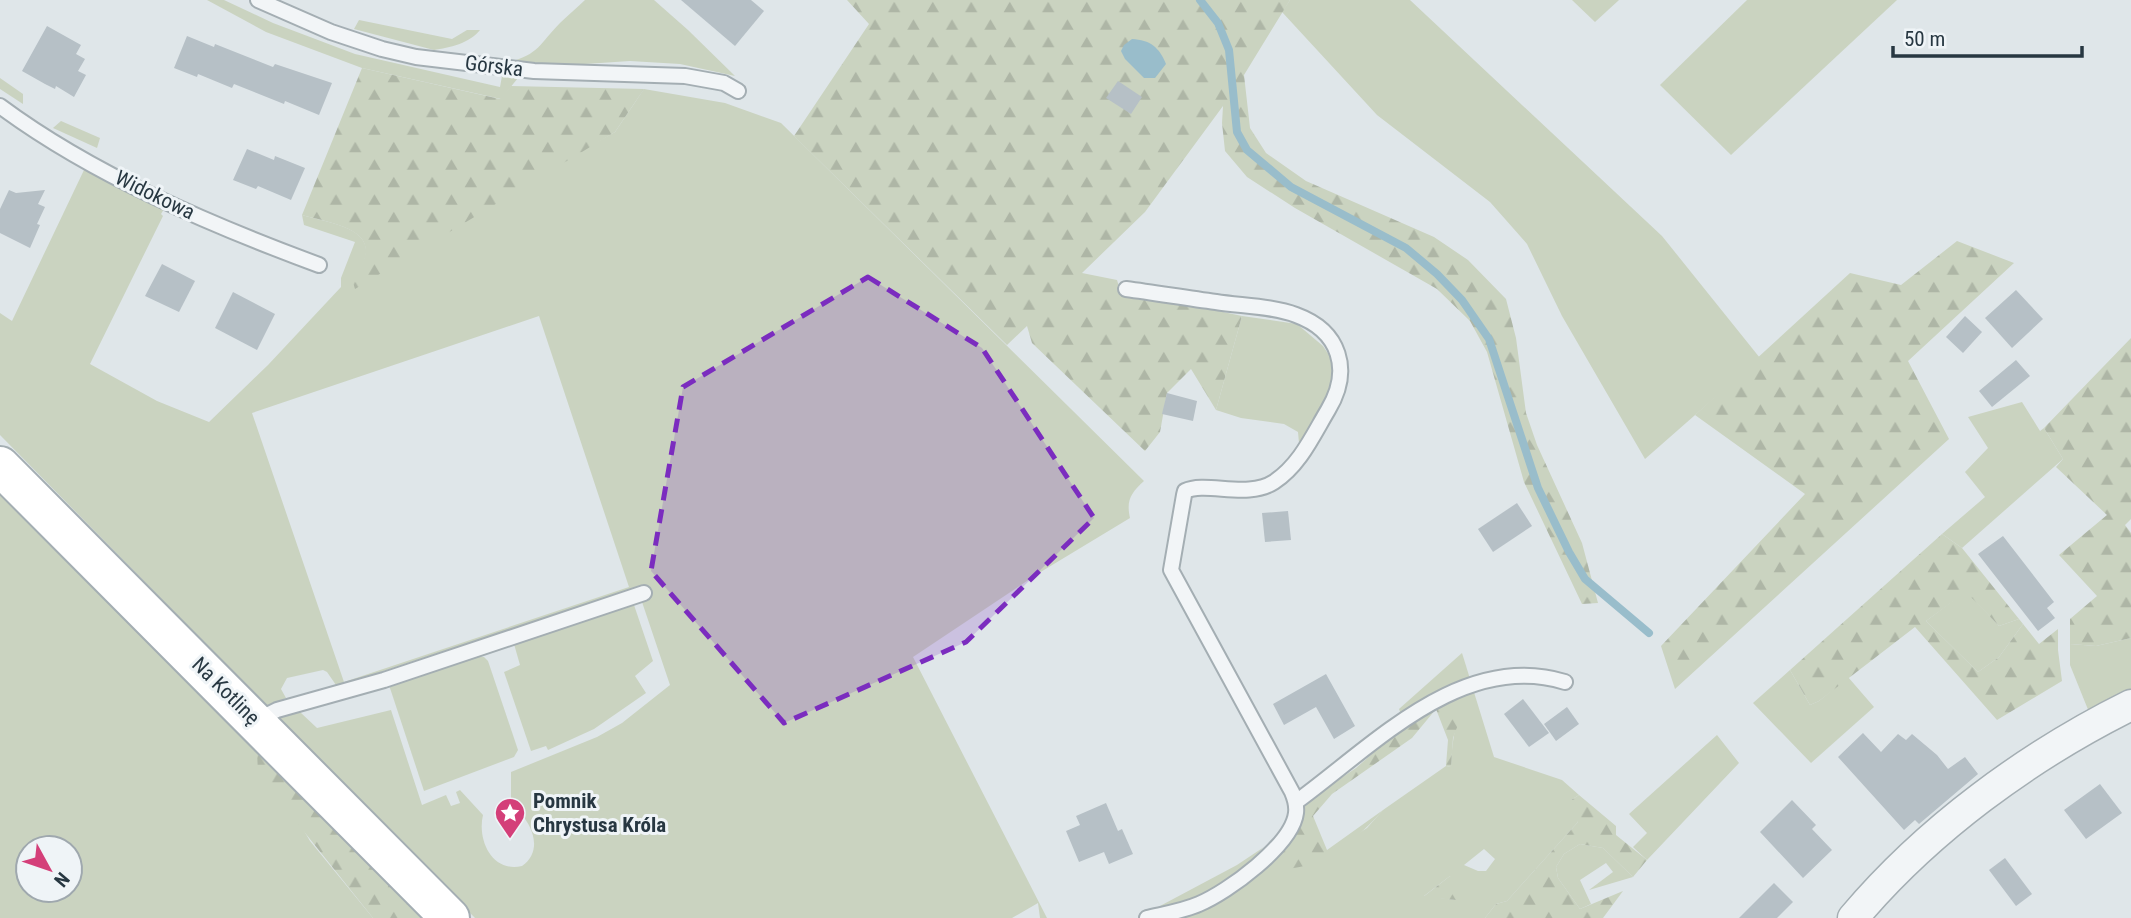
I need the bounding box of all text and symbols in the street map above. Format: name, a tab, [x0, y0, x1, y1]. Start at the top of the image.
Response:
scale bar	[1893, 14, 2082, 58]
text: 50 m	[1904, 27, 1945, 51]
street label: Górska	[464, 51, 524, 81]
street label: Widokowa	[111, 165, 199, 225]
street label: Na Kotlinę	[187, 652, 265, 730]
place label: Pomnik Chrystusa Króla	[533, 789, 666, 837]
place icon: Pomnik Chrystusa Króla	[493, 796, 527, 840]
north arrow	[14, 834, 84, 904]
text: N	[49, 868, 74, 891]

